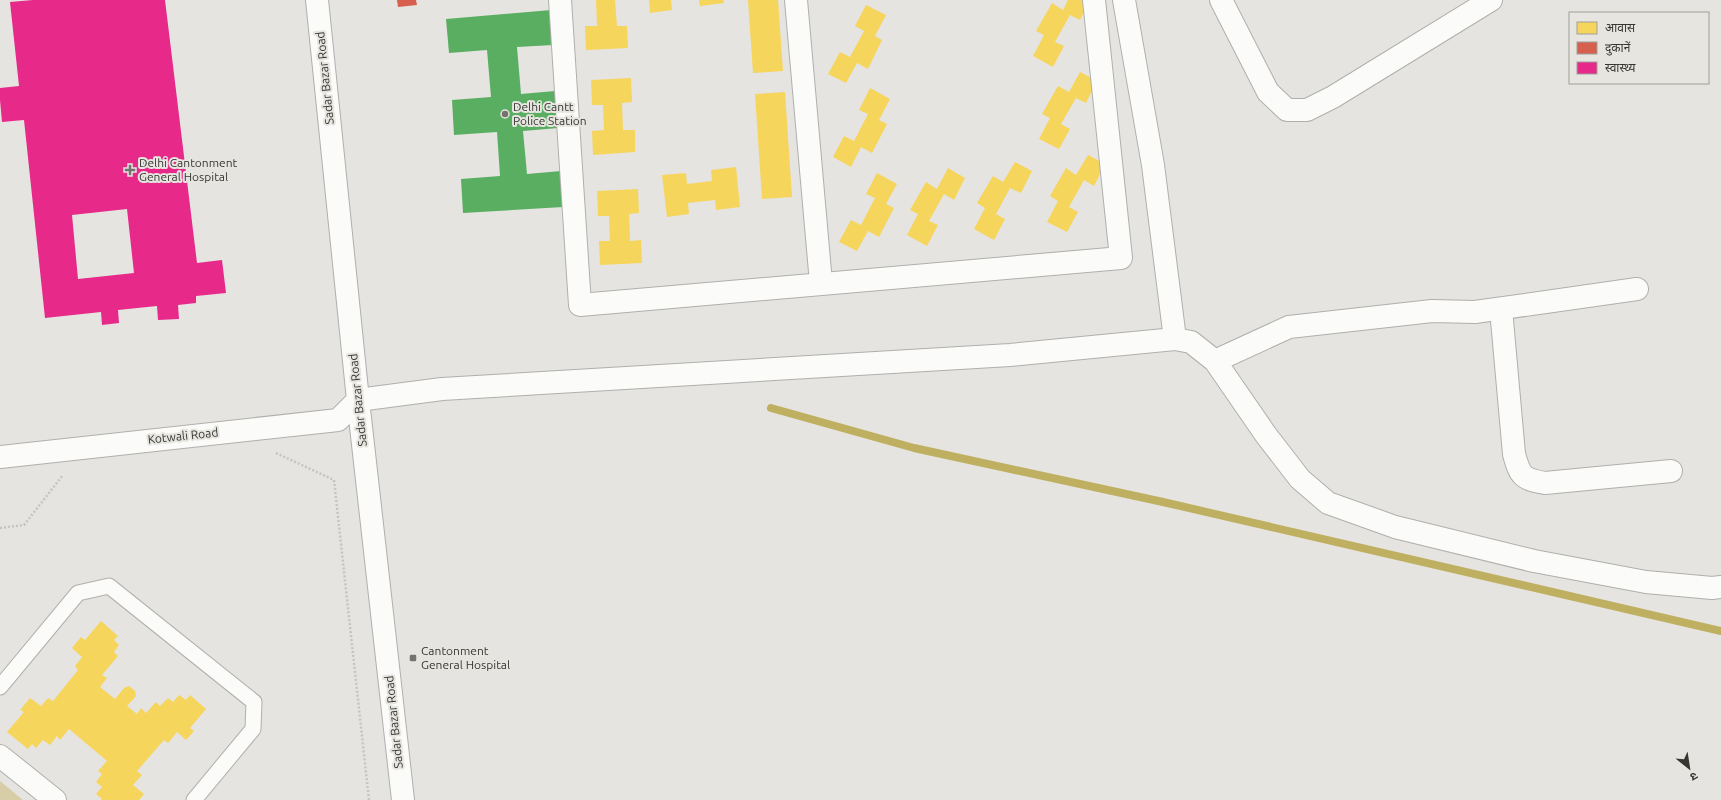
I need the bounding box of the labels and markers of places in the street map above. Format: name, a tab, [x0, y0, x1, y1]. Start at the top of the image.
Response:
place label: Delhi Cantt Police Station	[513, 100, 587, 127]
marker: Delhi Cantt Police Station	[500, 109, 510, 119]
place label: Delhi Cantonment General Hospital	[139, 156, 238, 183]
marker: Delhi Cantonment General Hospital	[124, 164, 136, 176]
place label: Cantonment General Hospital	[421, 644, 510, 671]
marker: Cantonment General Hospital	[408, 653, 418, 663]

